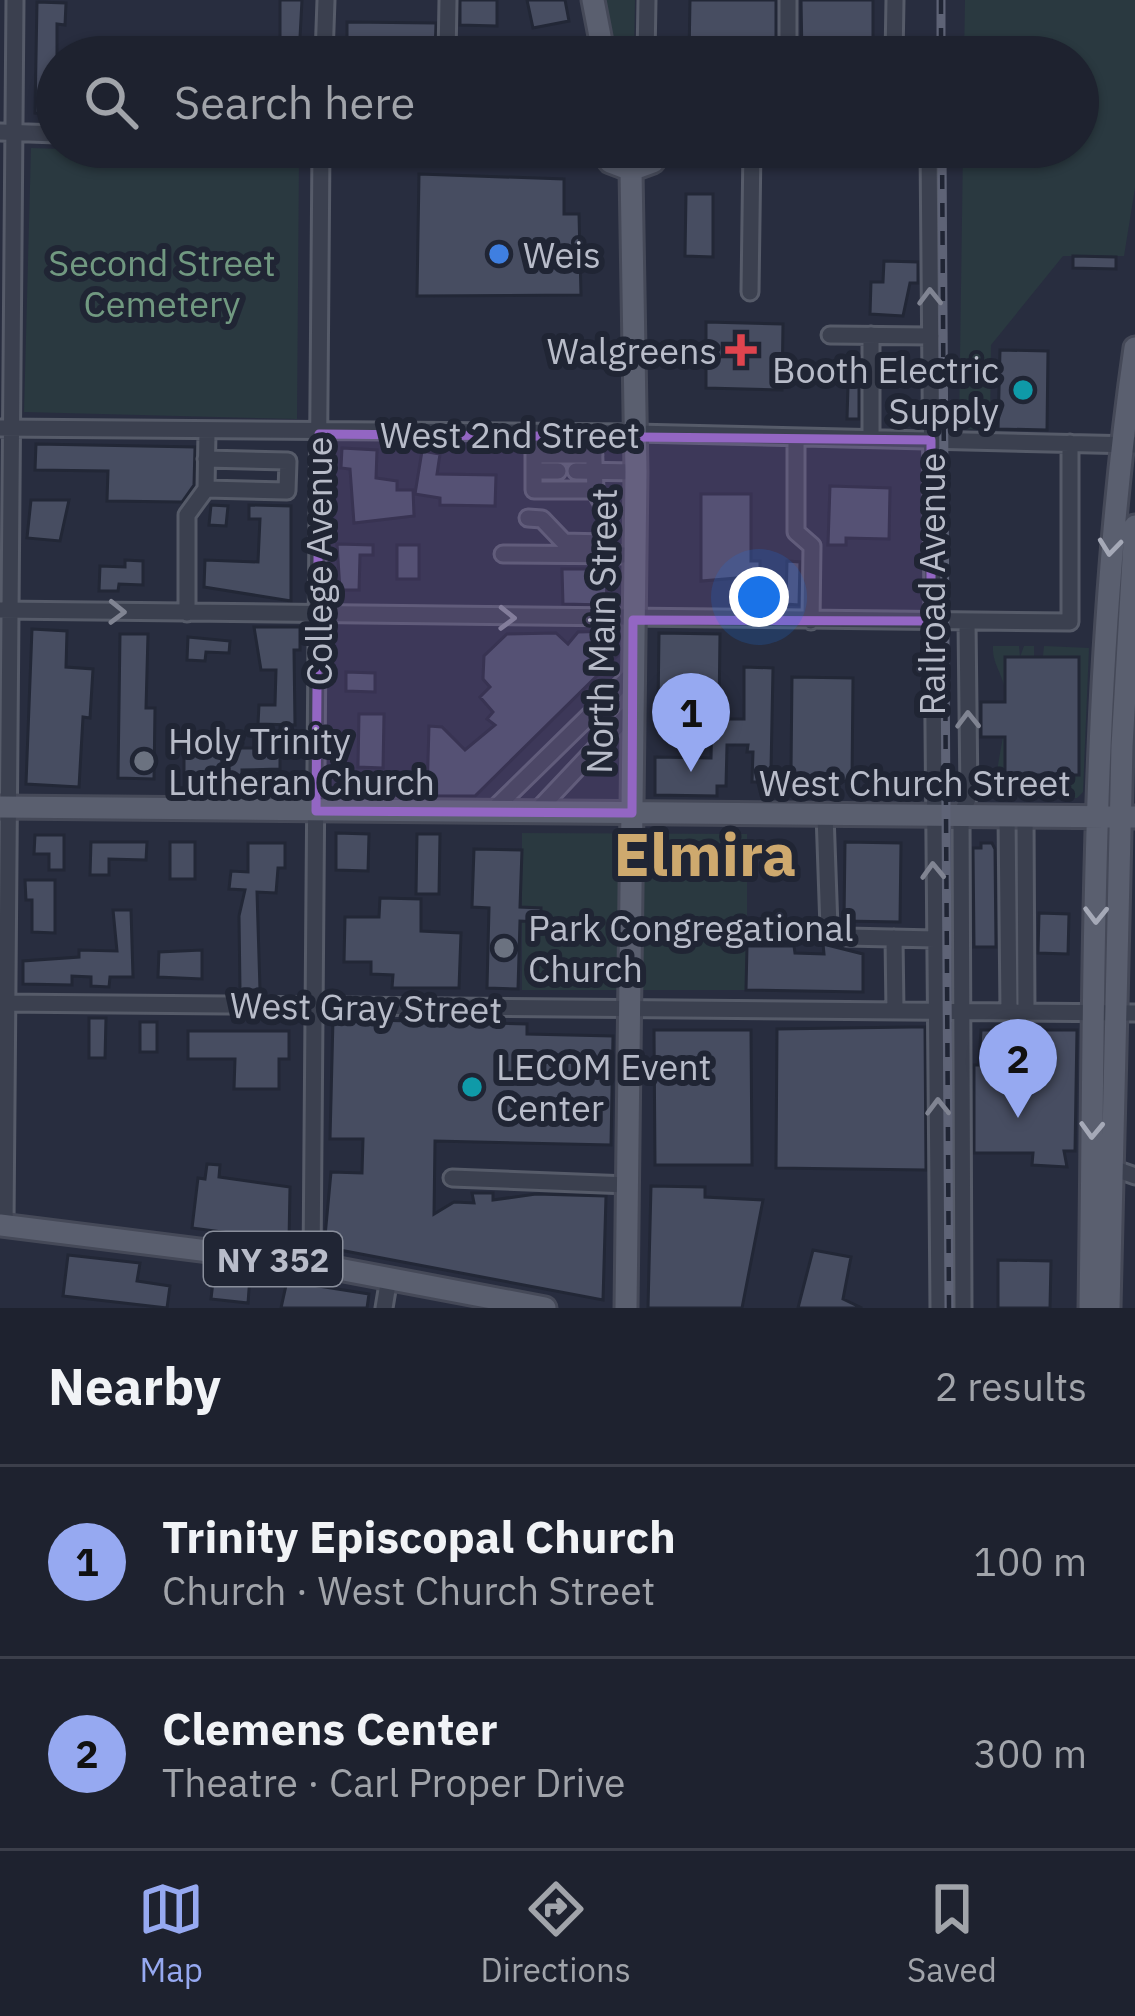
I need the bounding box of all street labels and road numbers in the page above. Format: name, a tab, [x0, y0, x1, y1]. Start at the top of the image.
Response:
street label: West 2nd Street	[380, 411, 640, 458]
street label: College Avenue	[295, 437, 342, 685]
street label: Railroad Avenue	[908, 453, 955, 715]
street label: North Main Street	[575, 488, 627, 774]
street label: West Church Street	[759, 759, 1071, 806]
street label: West Gray Street	[230, 981, 502, 1033]
road number: NY 352	[204, 1232, 342, 1286]

